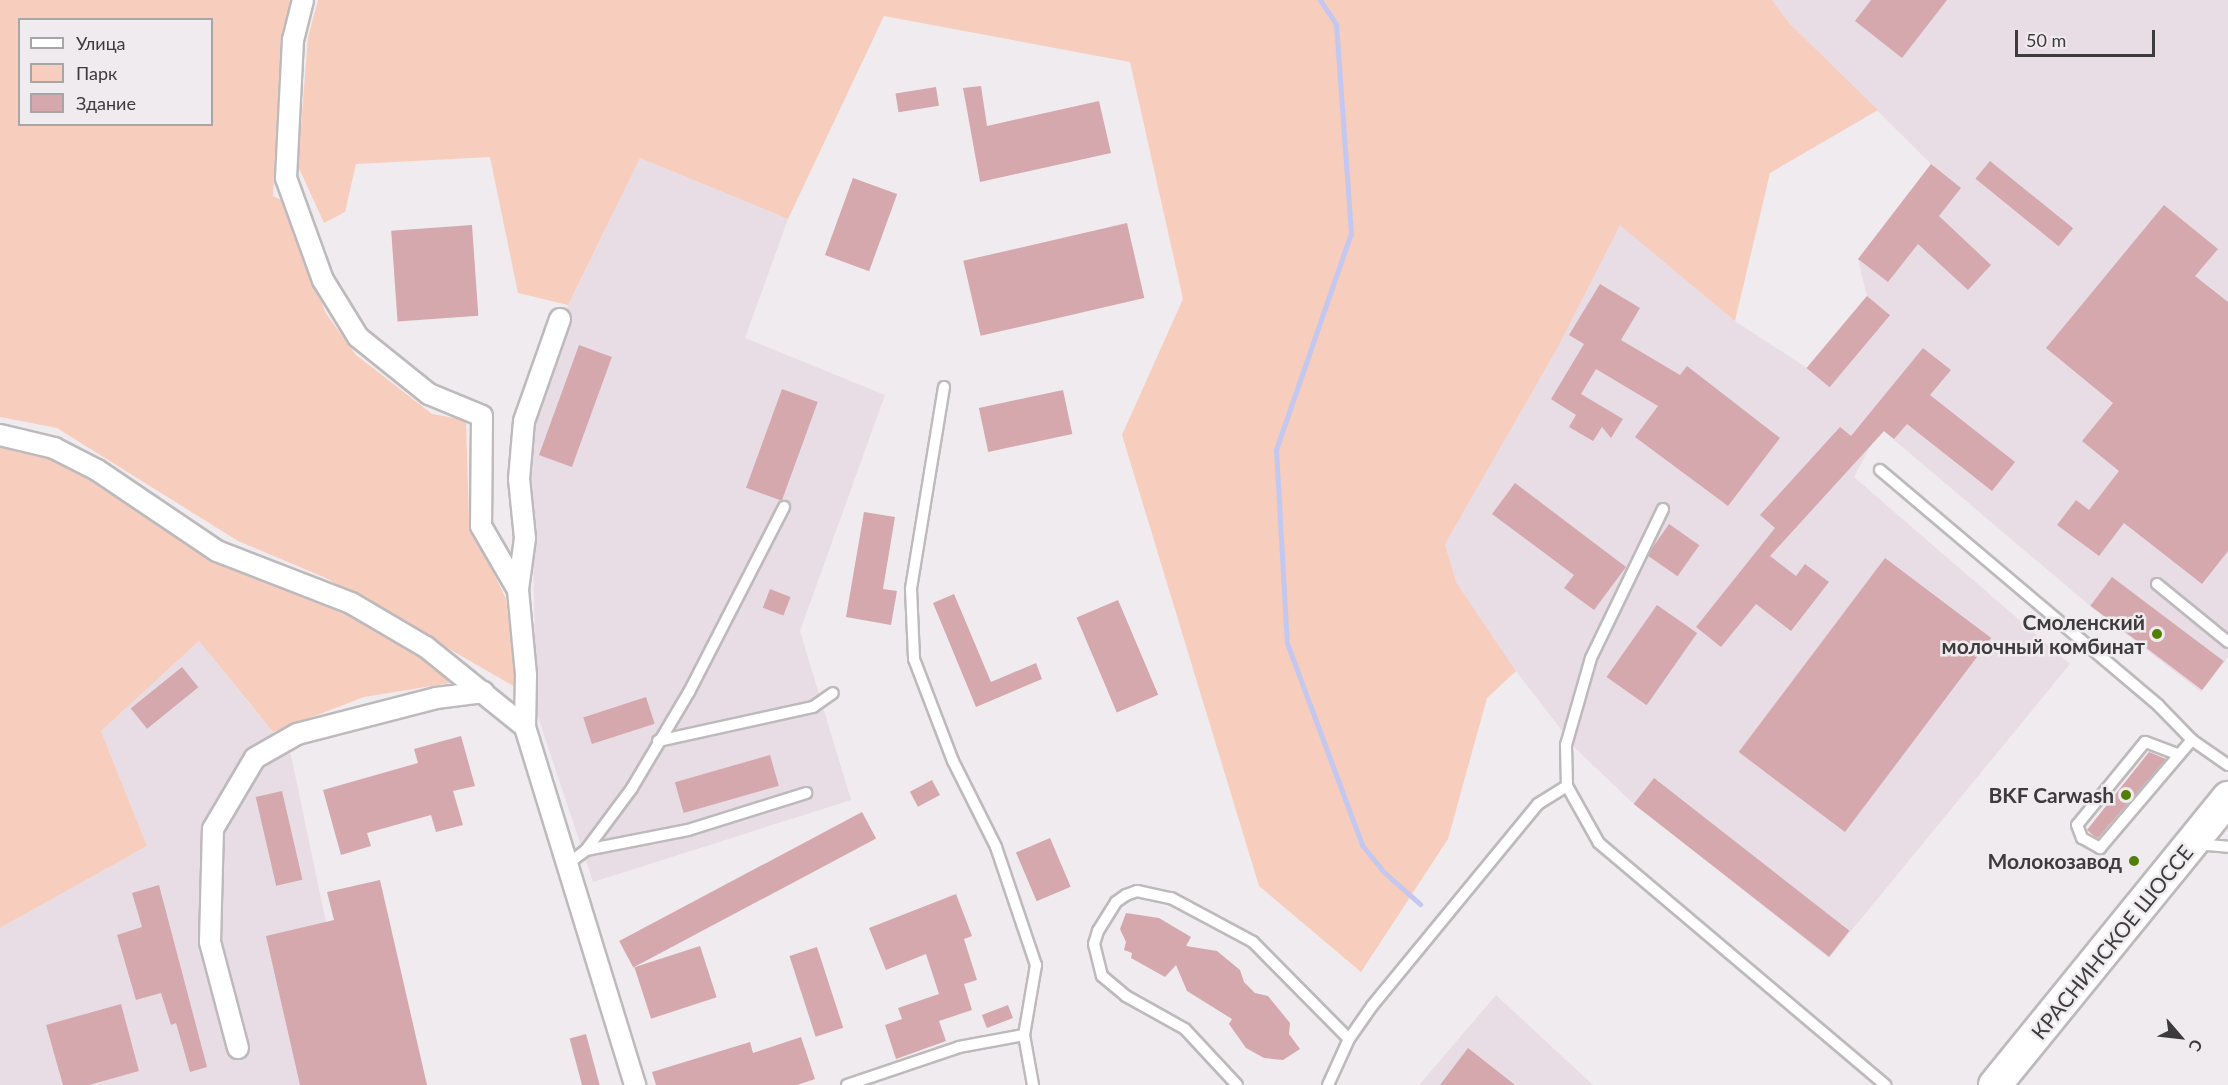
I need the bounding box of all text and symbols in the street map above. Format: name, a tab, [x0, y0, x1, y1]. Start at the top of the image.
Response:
legend	[18, 18, 213, 126]
scale bar	[2018, 18, 2158, 56]
text: 50 m	[2026, 29, 2066, 51]
text: Улица	[76, 32, 126, 54]
text: Парк	[76, 62, 117, 84]
text: Здание	[76, 92, 136, 114]
place label: Смоленский молочный комбинат	[1942, 609, 2145, 659]
marker: Смоленский молочный комбинат	[2150, 627, 2164, 641]
place label: BKF Carwash	[1988, 782, 2114, 808]
marker: BKF Carwash	[2119, 788, 2133, 802]
street label: КРАСНИНСКОЕ ШОССЕ	[2026, 840, 2198, 1044]
place label: Молокозавод	[1987, 848, 2122, 874]
marker: Молокозавод	[2127, 854, 2141, 868]
north arrow	[2150, 1007, 2210, 1067]
text: С	[2185, 1037, 2207, 1055]

